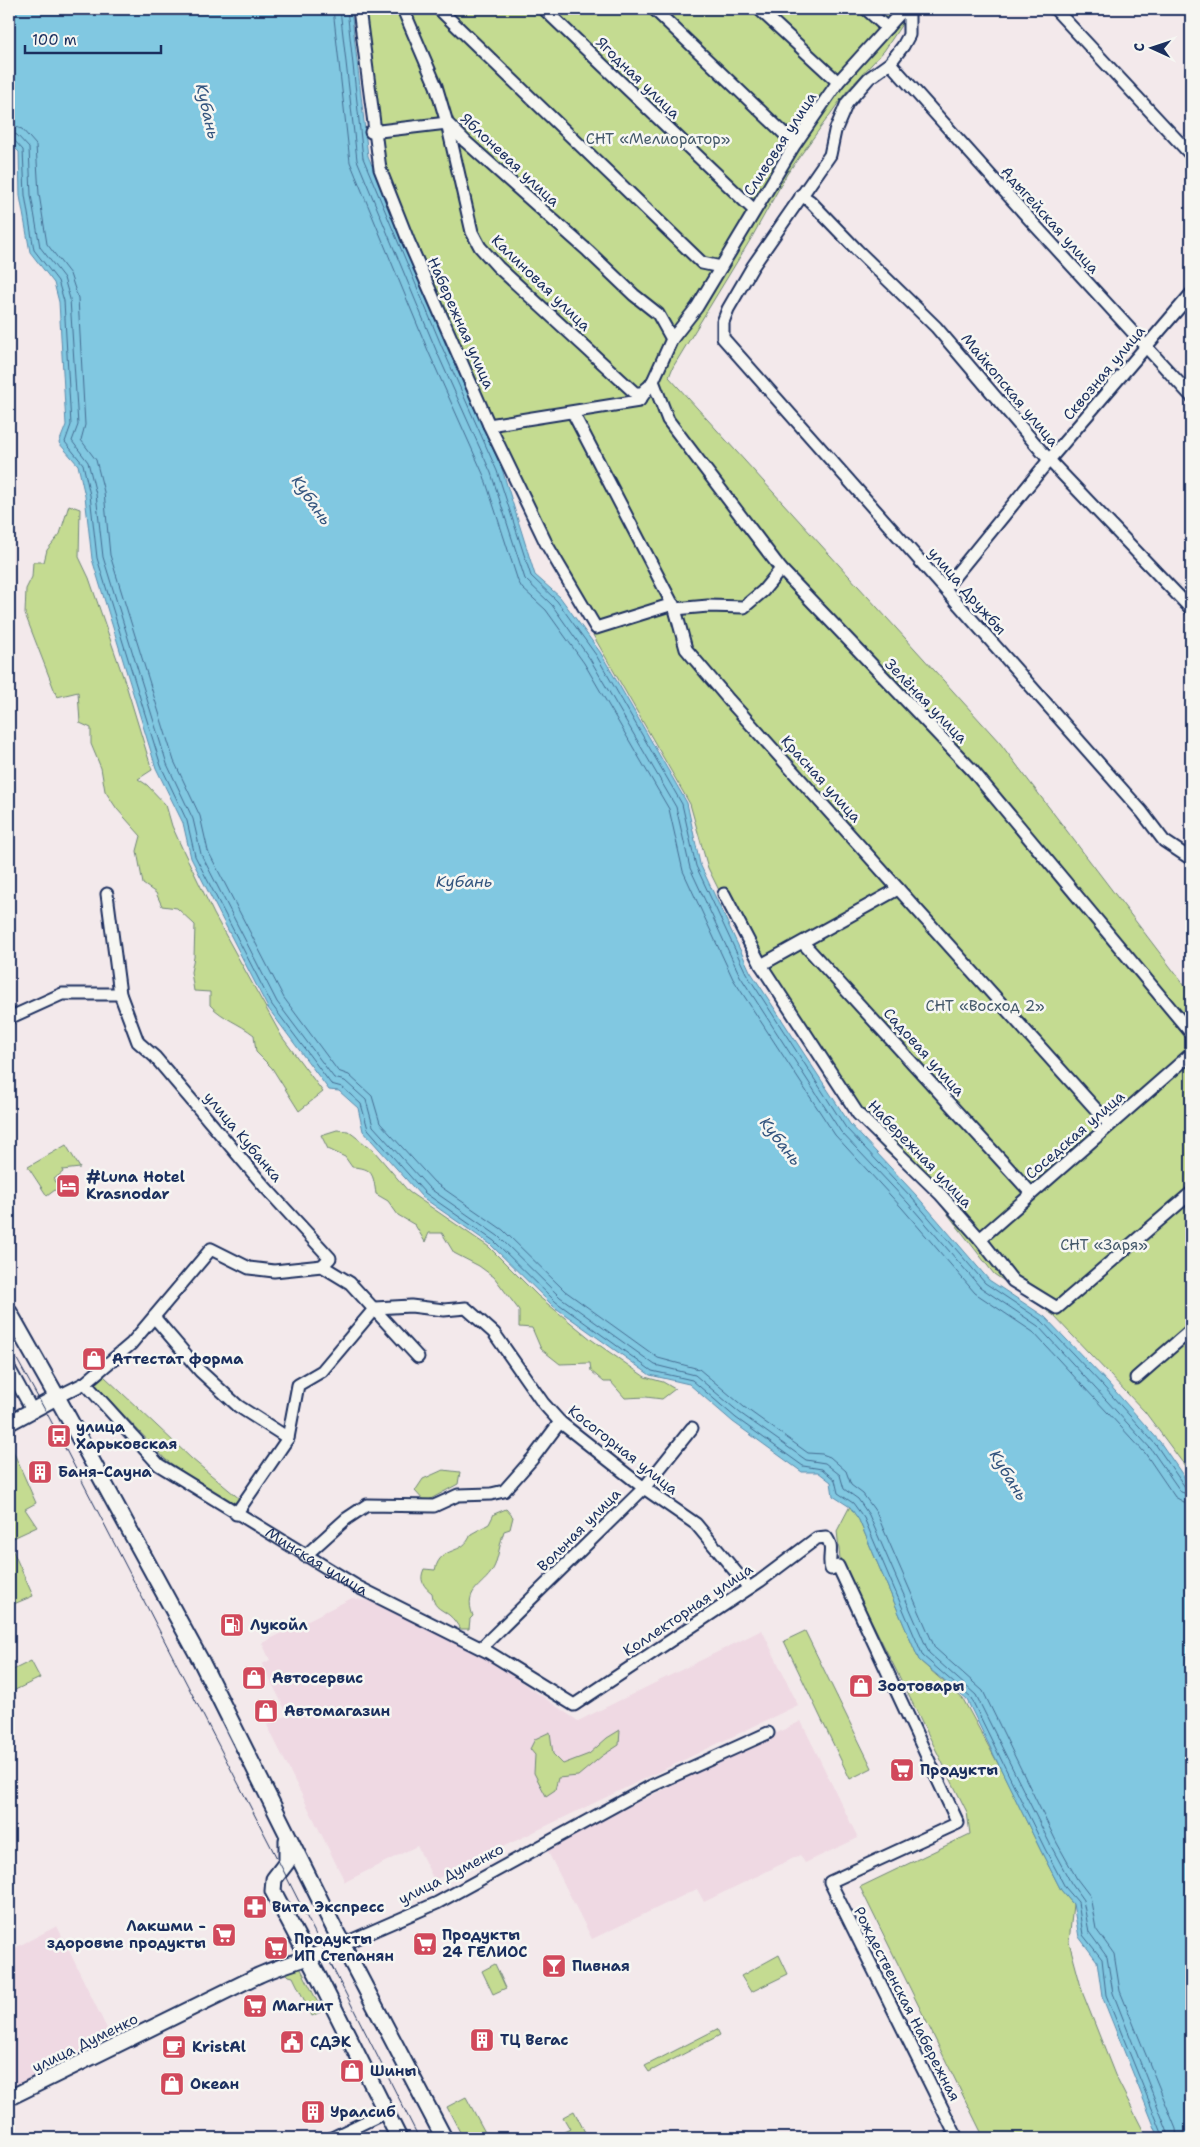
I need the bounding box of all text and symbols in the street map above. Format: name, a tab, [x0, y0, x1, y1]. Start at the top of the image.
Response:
scale bar	[25, 22, 161, 54]
north arrow	[1128, 22, 1178, 72]
text: 100 m	[32, 30, 77, 50]
street label: Ягодная улица	[592, 33, 685, 124]
text: С	[1130, 43, 1148, 52]
water label: Кубань	[191, 81, 224, 141]
street label: Сливовая улица	[739, 88, 821, 200]
street label: Яблоневая улица	[456, 109, 564, 212]
park label: СНТ «Мелиоратор»	[586, 129, 730, 149]
street label: Адыгейская улица	[996, 162, 1104, 278]
street label: Калиновая улица	[487, 230, 595, 336]
street label: Набережная улица	[423, 254, 499, 393]
street label: Сквозная улица	[1058, 321, 1150, 425]
street label: Майкопская улица	[957, 329, 1064, 451]
water label: Кубань	[287, 471, 336, 529]
street label: улица Дружбы	[923, 543, 1011, 639]
street label: Зелёная улица	[880, 654, 972, 748]
street label: Красная улица	[776, 731, 866, 827]
water label: Кубань	[436, 871, 492, 892]
park label: СНТ «Восход 2»	[926, 996, 1044, 1016]
street label: Садовая улица	[879, 1003, 970, 1101]
street label: Соседская улица	[1021, 1086, 1129, 1184]
street label: улица Кубанка	[199, 1088, 287, 1187]
street label: Набережная улица	[863, 1096, 977, 1213]
water label: Кубань	[755, 1113, 806, 1170]
place label: #Luna Hotel Krasnodar	[86, 1167, 185, 1204]
hotel icon: #Luna Hotel Krasnodar	[55, 1173, 81, 1199]
park label: СНТ «Заря»	[1060, 1235, 1148, 1255]
shop icon: Аттестат форма	[81, 1346, 107, 1372]
place label: Аттестат форма	[112, 1349, 244, 1369]
street label: Косогорная улица	[564, 1401, 683, 1500]
place label: улица Харьковская	[76, 1417, 177, 1454]
bus stop icon: улица Харьковская	[46, 1423, 72, 1449]
water label: Кубань	[985, 1446, 1032, 1505]
building icon: Баня-Сауна	[27, 1459, 53, 1485]
place label: Баня-Сауна	[58, 1462, 153, 1482]
street label: Вольная улица	[533, 1483, 626, 1576]
street label: Минская улица	[262, 1523, 371, 1600]
street label: Коллекторная улица	[619, 1559, 757, 1661]
fuel station icon: Лукойл	[219, 1612, 245, 1638]
place label: Лукойл	[250, 1615, 308, 1635]
shop icon: Автосервис	[241, 1665, 267, 1691]
place label: Автосервис	[272, 1668, 363, 1688]
shop icon: Зоотовары	[848, 1673, 874, 1699]
place label: Зоотовары	[878, 1676, 964, 1696]
shop icon: Автомагазин	[253, 1698, 279, 1724]
place label: Автомагазин	[284, 1701, 390, 1721]
supermarket icon: Продукты	[889, 1757, 915, 1783]
place label: Продукты	[920, 1760, 998, 1780]
street label: улица Думенко	[395, 1839, 507, 1909]
pharmacy icon: Вита Экспресс	[242, 1894, 268, 1920]
place label: Вита Экспресс	[272, 1897, 385, 1917]
street label: Рождественская Набережная	[849, 1903, 965, 2105]
place label: Лакшми - здоровые продукты	[47, 1916, 206, 1953]
supermarket icon: Лакшми - здоровые продукты	[211, 1922, 237, 1948]
place label: Продукты 24 ГЕЛИОС	[442, 1925, 528, 1962]
place label: Продукты ИП Степанян	[294, 1929, 394, 1966]
supermarket icon: Продукты 24 ГЕЛИОС	[412, 1931, 438, 1957]
supermarket icon: Продукты ИП Степанян	[263, 1935, 289, 1961]
bar icon: Пивная	[541, 1953, 567, 1979]
place label: Пивная	[572, 1956, 630, 1976]
supermarket icon: Магнит	[242, 1993, 268, 2019]
place label: Магнит	[272, 1996, 333, 2016]
street label: улица Думенко	[29, 2009, 141, 2077]
building icon: ТЦ Вегас	[469, 2027, 495, 2053]
public building icon: СДЭК	[279, 2029, 305, 2055]
place label: ТЦ Вегас	[500, 2030, 568, 2050]
place label: СДЭК	[310, 2032, 352, 2052]
cafe icon: KristAl	[161, 2034, 187, 2060]
place label: KristAl	[192, 2037, 246, 2057]
shop icon: Шины	[339, 2058, 365, 2084]
place label: Шины	[370, 2061, 417, 2081]
shop icon: Океан	[159, 2071, 185, 2097]
place label: Океан	[190, 2074, 239, 2094]
building icon: Уралсиб	[300, 2099, 326, 2125]
place label: Уралсиб	[330, 2102, 396, 2122]

